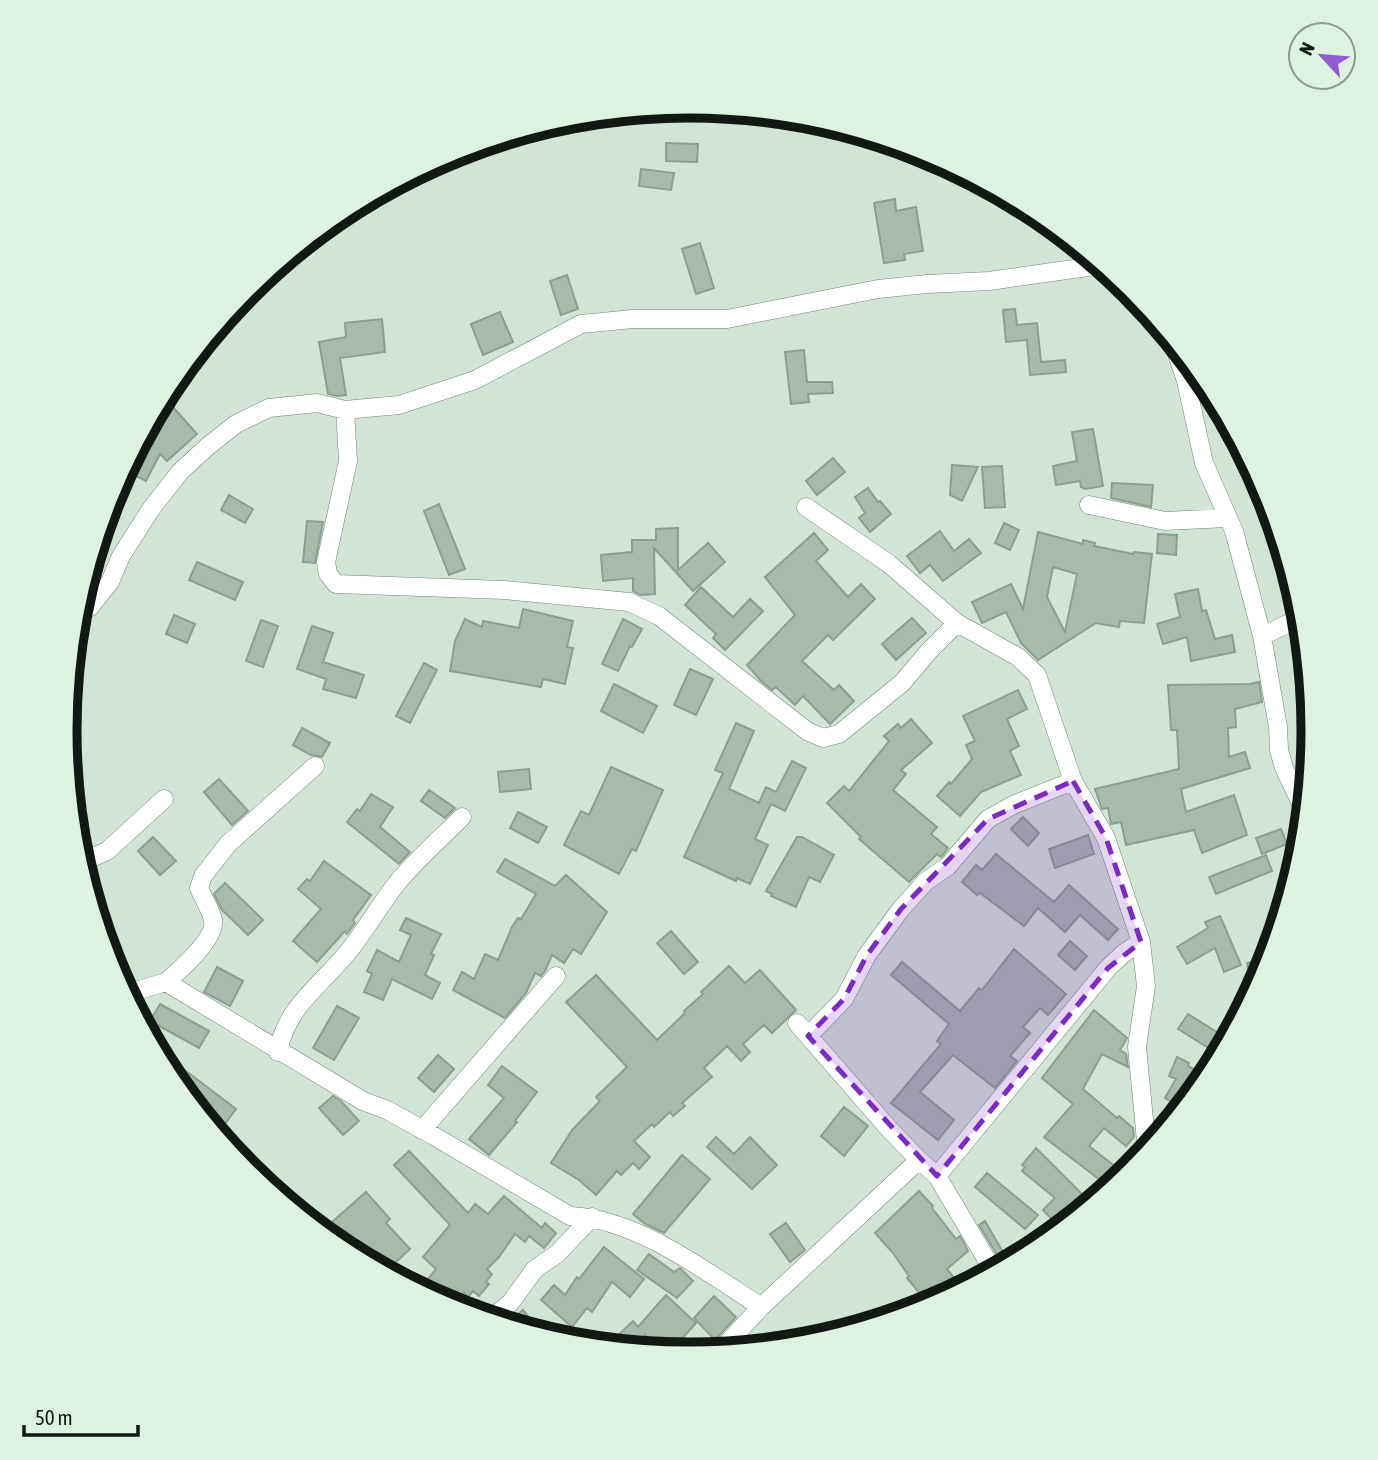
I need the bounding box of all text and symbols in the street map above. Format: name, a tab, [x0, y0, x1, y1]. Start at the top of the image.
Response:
north arrow	[1287, 21, 1357, 91]
text: N	[1294, 39, 1319, 58]
scale bar	[24, 1394, 138, 1438]
text: 50 m	[35, 1405, 73, 1429]

